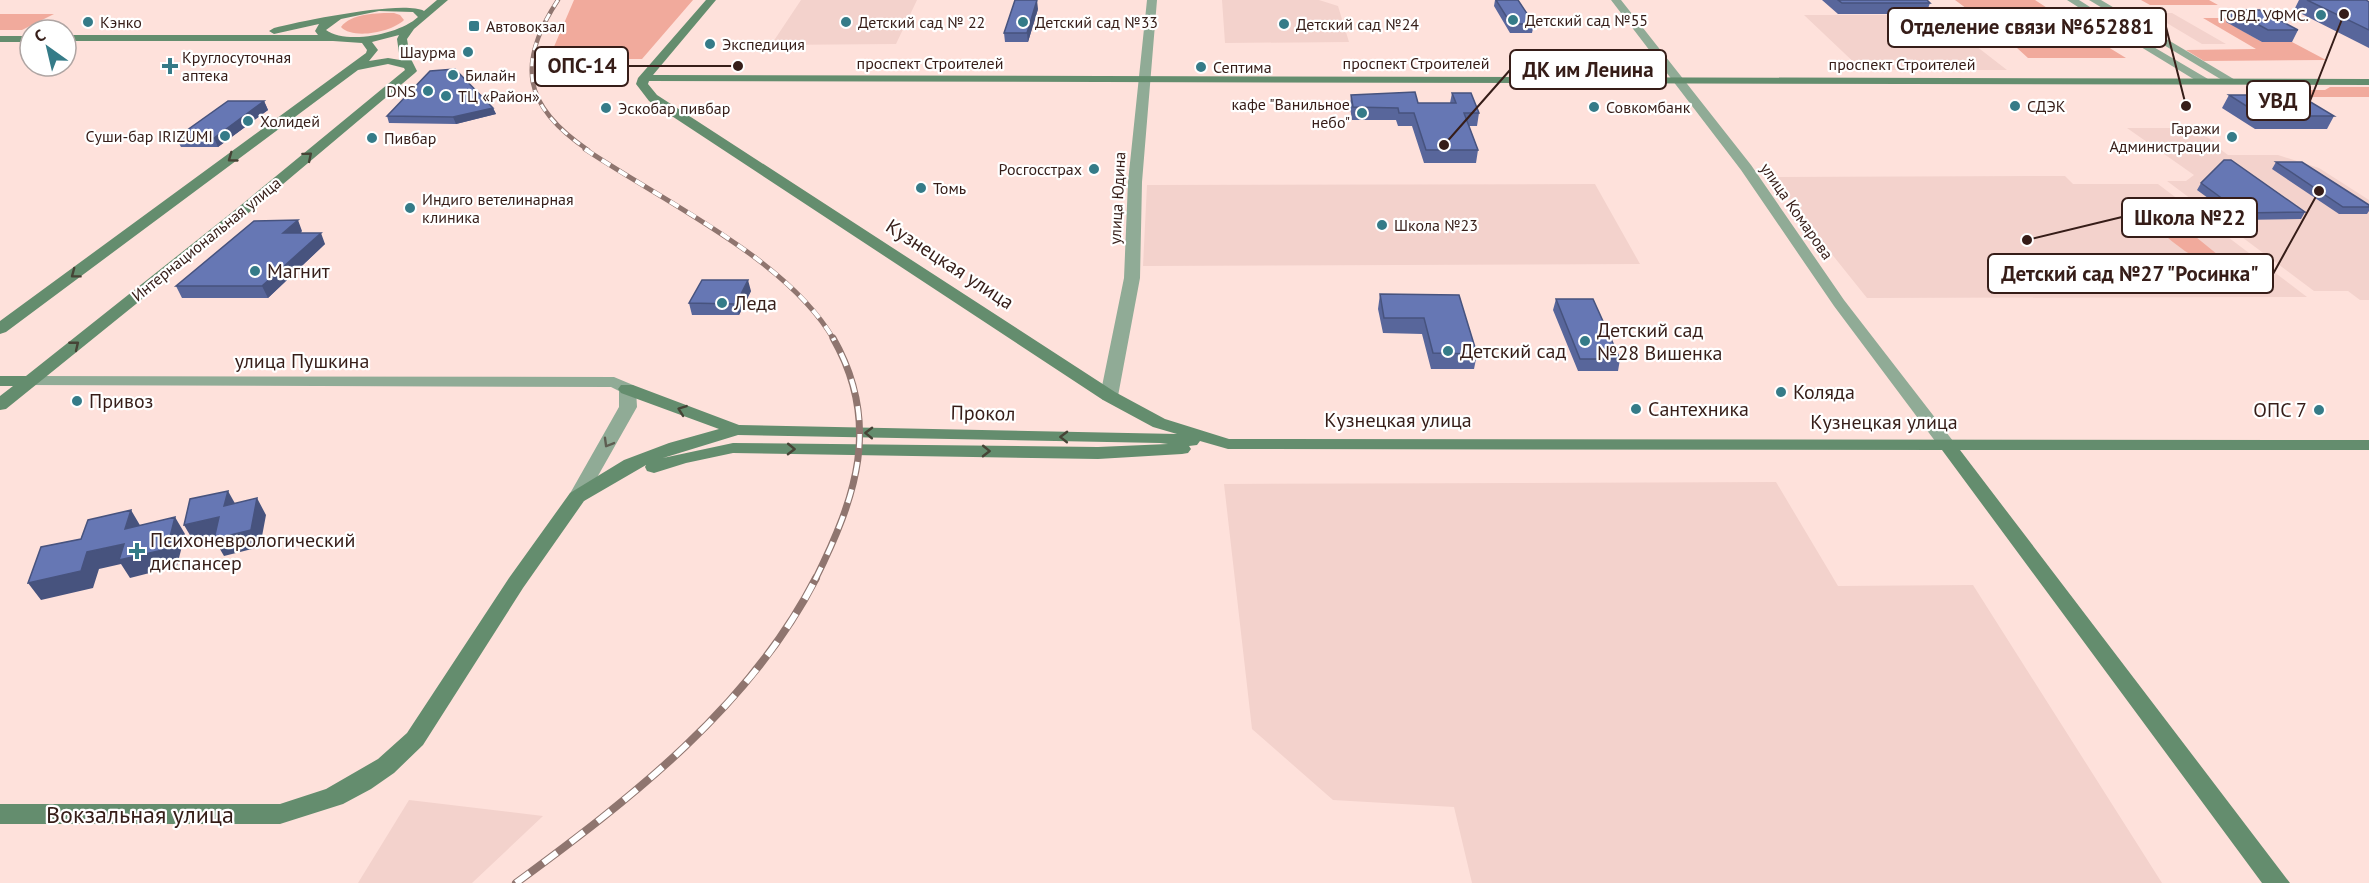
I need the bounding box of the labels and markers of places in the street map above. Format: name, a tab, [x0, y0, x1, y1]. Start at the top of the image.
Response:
place label: ГОВД. УФМС.	[2219, 5, 2309, 25]
callout: Отделение связи №652881	[1888, 8, 2166, 47]
marker: ГОВД. УФМС.	[2314, 8, 2328, 22]
place label: Детский сад №55	[1525, 10, 1648, 30]
place label: Кэнко	[100, 12, 142, 32]
place label: Детский сад № 22	[858, 12, 985, 32]
place label: Детский сад №33	[1035, 12, 1158, 32]
marker: Детский сад №55	[1506, 13, 1520, 27]
place label: Детский сад №24	[1296, 14, 1419, 34]
marker: Кэнко	[81, 15, 95, 29]
marker: Детский сад № 22	[839, 15, 853, 29]
marker: Детский сад №33	[1016, 15, 1030, 29]
place label: Автовокзал	[486, 16, 565, 36]
marker: Детский сад №24	[1277, 17, 1291, 31]
marker: Автовокзал	[467, 19, 481, 33]
place label: Экспедиция	[722, 34, 805, 54]
marker: Экспедиция	[703, 37, 717, 51]
place label: Шаурма	[400, 42, 456, 62]
marker: Шаурма	[461, 45, 475, 59]
place label: Круглосуточная аптека	[182, 47, 291, 85]
callout: ОПС-14	[535, 47, 628, 86]
callout: ДК им Ленина	[1510, 50, 1666, 89]
place label: Септима	[1213, 57, 1272, 77]
marker: Круглосуточная аптека	[163, 59, 177, 73]
marker: Септима	[1194, 60, 1208, 74]
place label: Билайн	[465, 65, 516, 85]
marker: Билайн	[446, 68, 460, 82]
place label: DNS	[386, 81, 416, 101]
callout: УВД	[2247, 81, 2310, 120]
marker: DNS	[421, 84, 435, 98]
place label: ТЦ «Район»	[458, 86, 540, 106]
marker: ТЦ «Район»	[439, 89, 453, 103]
place label: кафе "Ванильное небо"	[1231, 94, 1350, 132]
place label: СДЭК	[2027, 96, 2066, 116]
place label: Совкомбанк	[1606, 97, 1691, 117]
place label: Эскобар пивбар	[618, 98, 730, 118]
marker: СДЭК	[2008, 99, 2022, 113]
marker: Совкомбанк	[1587, 100, 1601, 114]
marker: Эскобар пивбар	[599, 101, 613, 115]
marker: кафе "Ванильное небо"	[1355, 106, 1369, 120]
place label: Холидей	[260, 111, 320, 131]
marker: Холидей	[241, 114, 255, 128]
place label: Гаражи Администрации	[2109, 118, 2220, 156]
place label: Суши-бар IRIZUMI	[85, 126, 213, 146]
place label: Пивбар	[384, 128, 436, 148]
marker: Суши-бар IRIZUMI	[218, 129, 232, 143]
marker: Гаражи Администрации	[2225, 130, 2239, 144]
marker: Пивбар	[365, 131, 379, 145]
place label: Росгосстрах	[999, 159, 1082, 179]
marker: Росгосстрах	[1087, 162, 1101, 176]
place label: Томь	[933, 178, 966, 198]
marker: Томь	[914, 181, 928, 195]
place label: Индиго ветелинарная клиника	[422, 189, 574, 227]
callout: Школа №22	[2122, 198, 2257, 237]
marker: Индиго ветелинарная клиника	[403, 201, 417, 215]
place label: Школа №23	[1394, 215, 1478, 235]
marker: Школа №23	[1375, 218, 1389, 232]
callout: Детский сад №27 "Росинка"	[1988, 254, 2273, 293]
place label: Магнит	[267, 258, 330, 284]
marker: Магнит	[248, 264, 262, 278]
place label: Леда	[733, 290, 777, 316]
marker: Леда	[715, 296, 729, 310]
place label: Детский сад №28 Вишенка	[1597, 317, 1722, 366]
marker: Детский сад №28 Вишенка	[1578, 334, 1592, 348]
place label: Детский сад	[1460, 338, 1566, 364]
marker: Детский сад	[1441, 344, 1455, 358]
place label: Коляда	[1793, 379, 1855, 405]
marker: Коляда	[1774, 385, 1788, 399]
place label: Привоз	[89, 388, 153, 414]
marker: Привоз	[70, 394, 84, 408]
place label: Сантехника	[1648, 396, 1749, 422]
place label: ОПС 7	[2253, 397, 2307, 423]
marker: Сантехника	[1629, 402, 1643, 416]
marker: ОПС 7	[2312, 403, 2326, 417]
place label: Психоневрологический диспансер	[150, 527, 355, 576]
marker: Психоневрологический диспансер	[128, 542, 146, 560]

